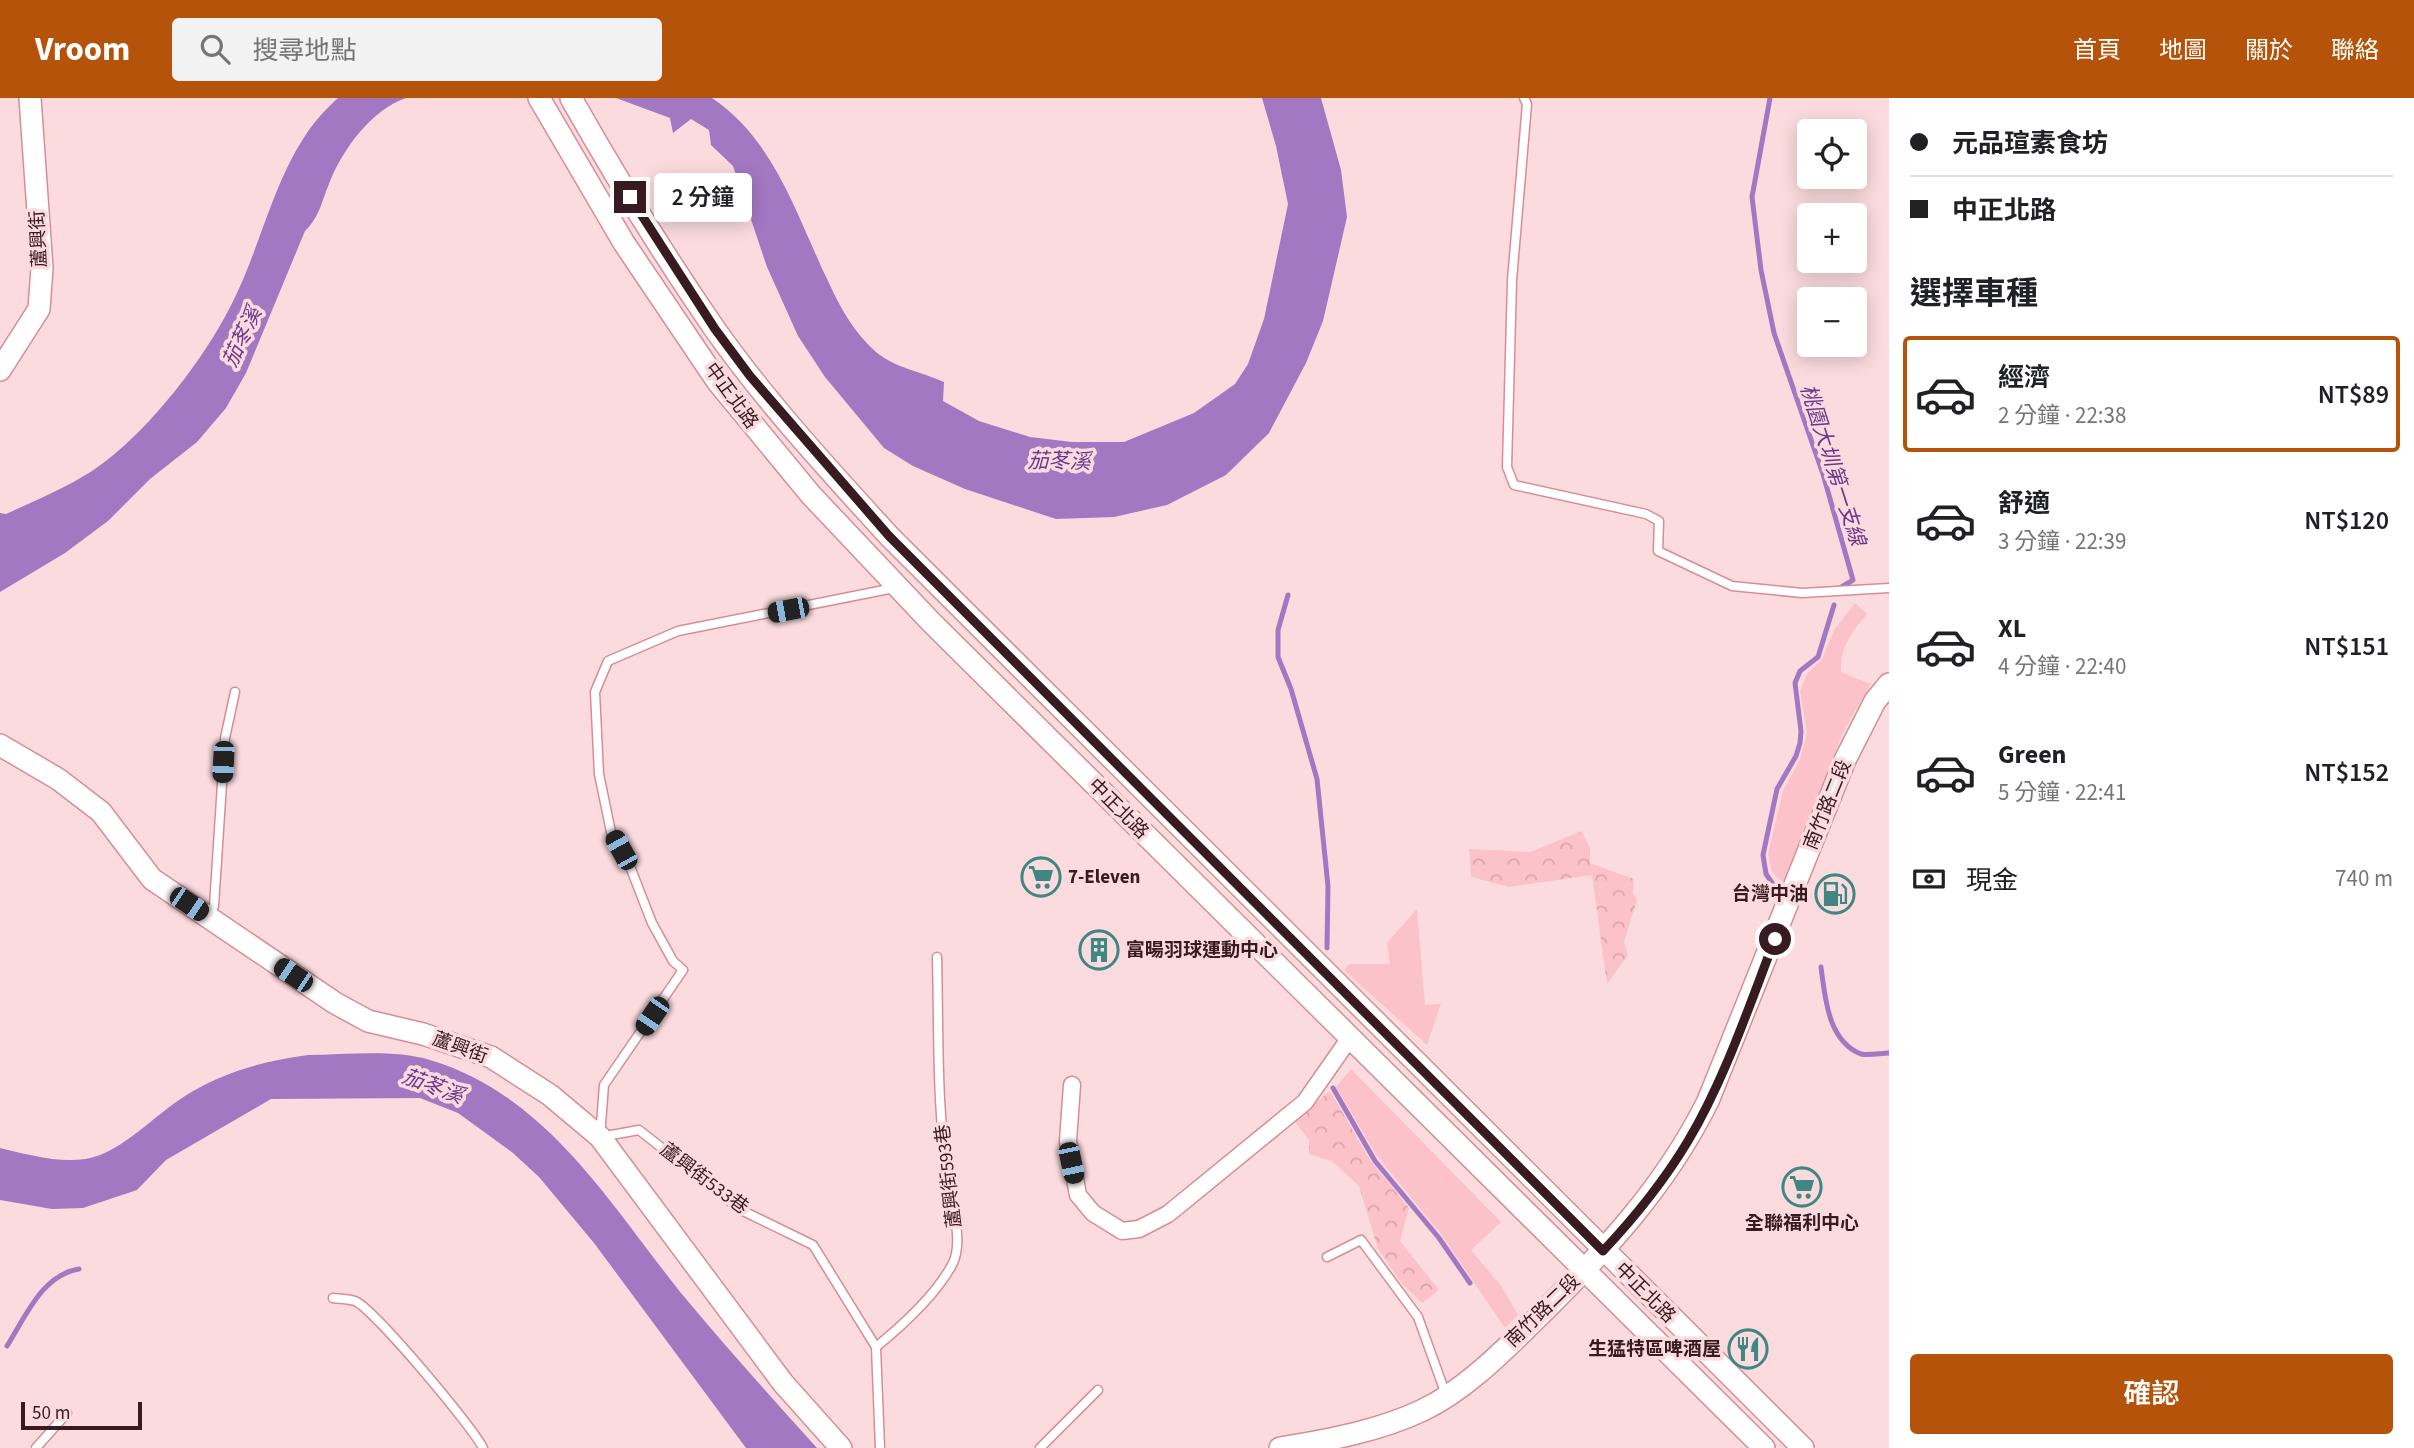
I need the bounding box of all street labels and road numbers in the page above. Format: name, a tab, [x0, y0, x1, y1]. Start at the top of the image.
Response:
street label: 蘆興街	[24, 210, 54, 268]
street label: 中正北路	[698, 357, 764, 435]
street label: 南竹路二段	[1798, 756, 1858, 854]
street label: 中正北路	[1082, 773, 1154, 845]
street label: 蘆興街	[429, 1026, 491, 1070]
street label: 蘆興街593巷	[929, 1123, 969, 1229]
street label: 蘆興街533巷	[654, 1137, 754, 1221]
street label: 中正北路	[1609, 1257, 1681, 1329]
street label: 南竹路二段	[1499, 1268, 1587, 1354]

